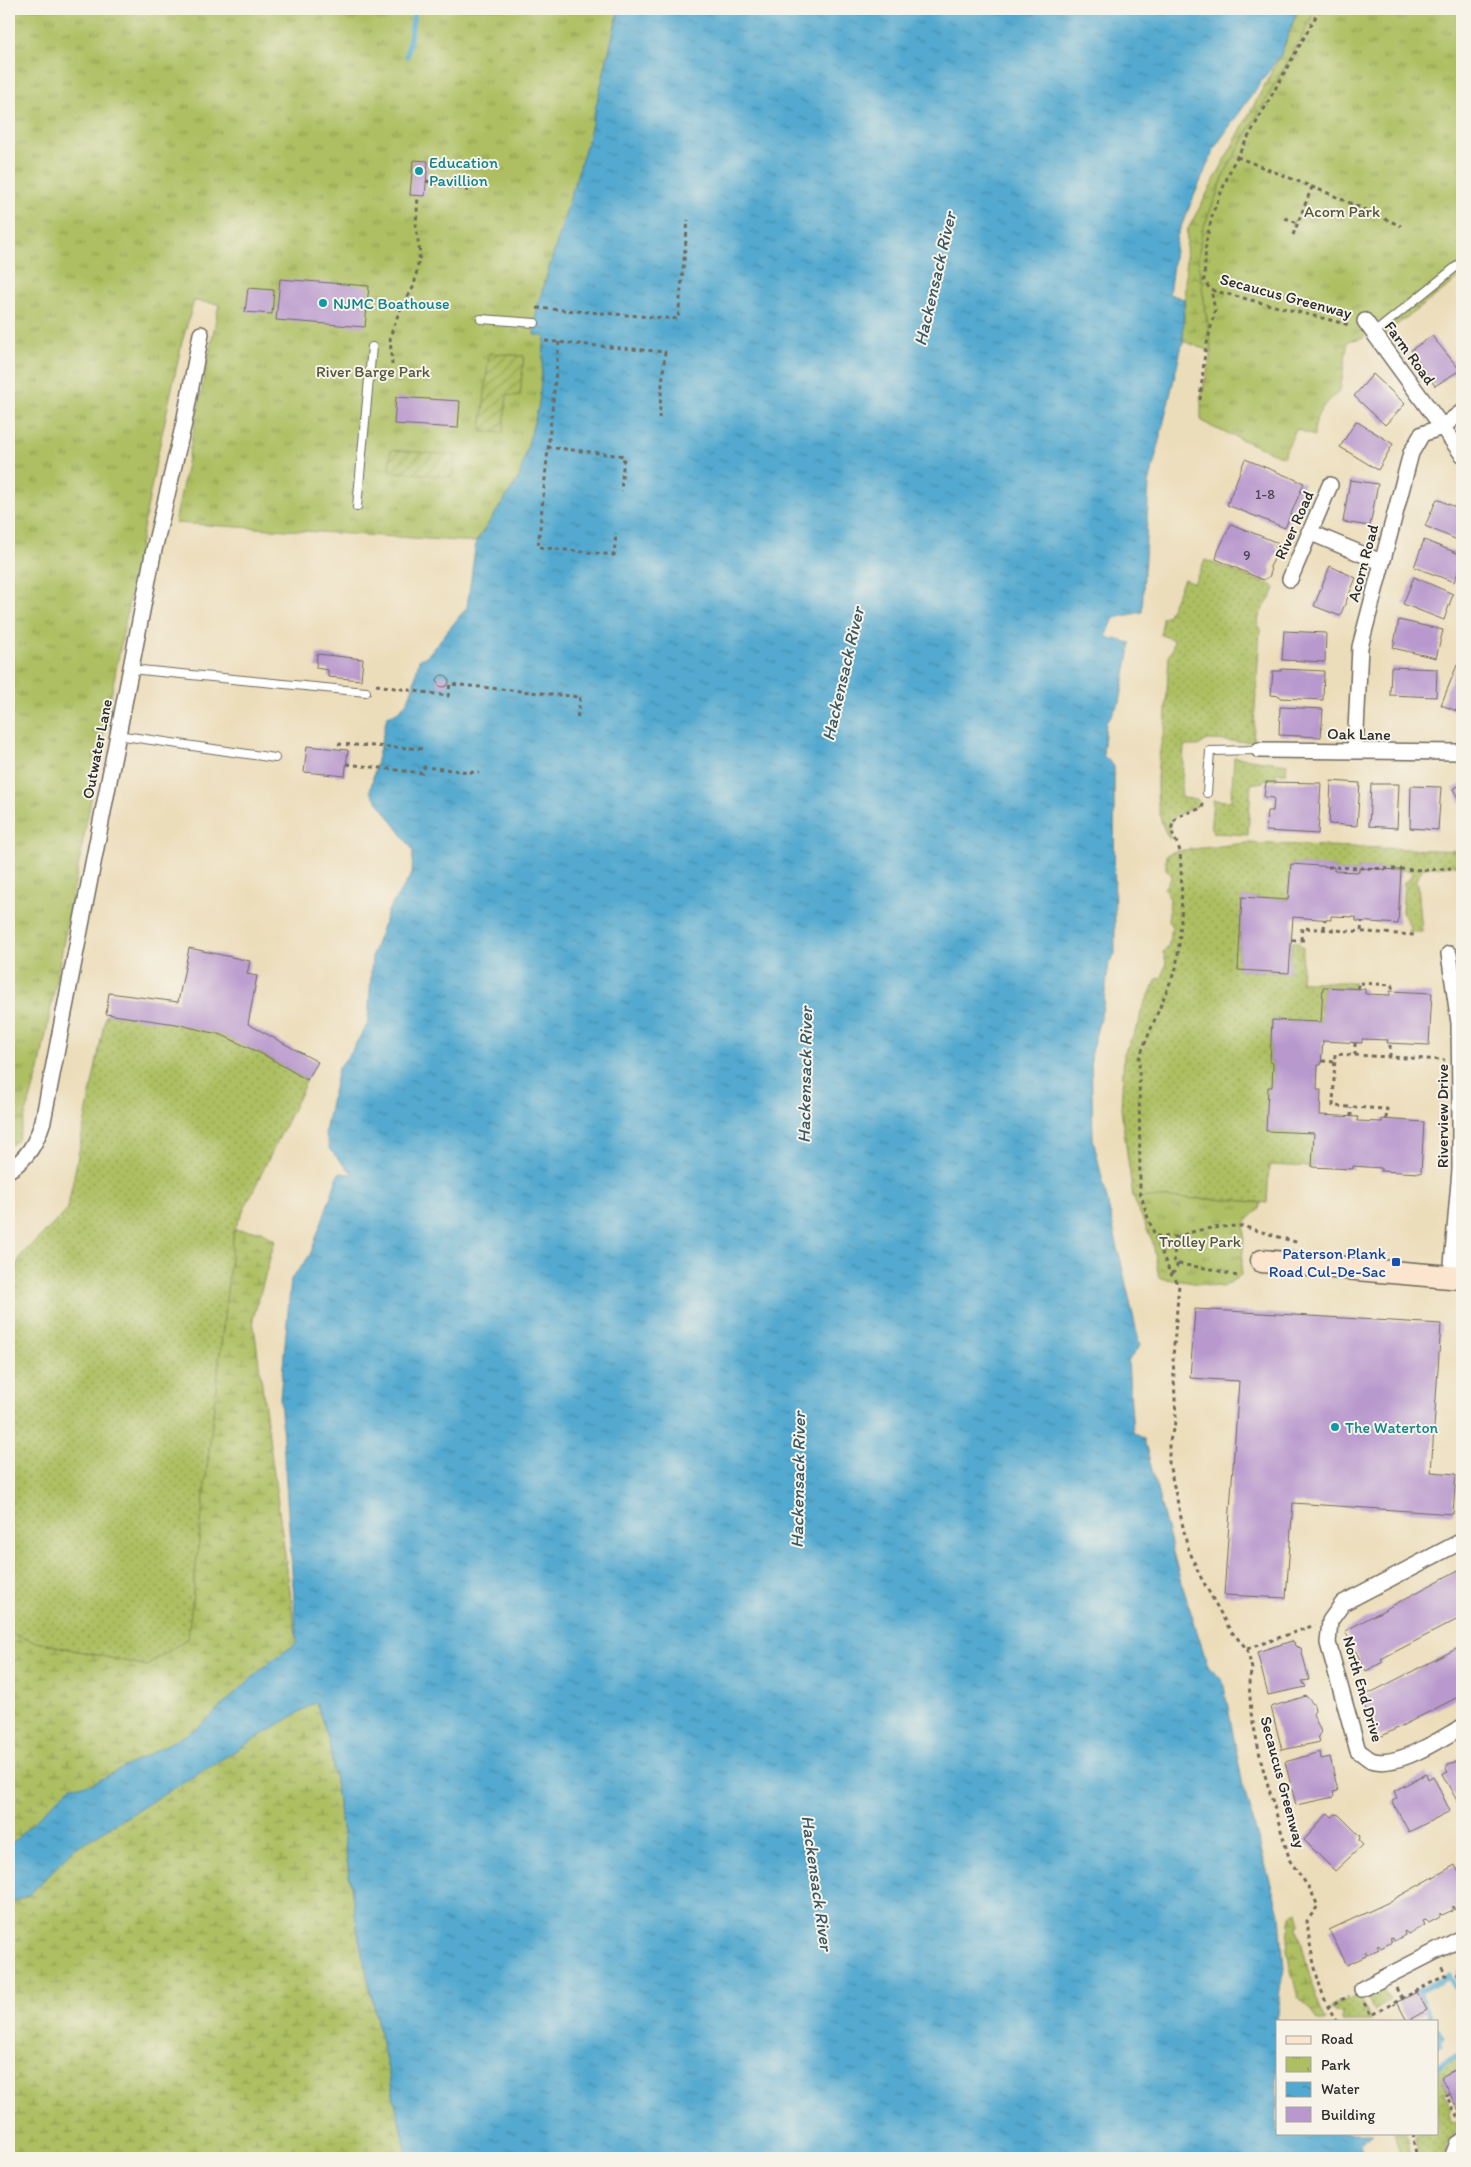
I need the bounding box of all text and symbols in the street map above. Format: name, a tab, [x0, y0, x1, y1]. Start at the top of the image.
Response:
place label: Education Pavillion	[429, 153, 498, 190]
marker: Education Pavillion	[413, 165, 425, 177]
park label: Acorn Park	[1304, 202, 1380, 221]
water label: Hackensack River	[909, 208, 962, 348]
street label: Secaucus Greenway	[1218, 269, 1354, 323]
place label: NJMC Boathouse	[333, 294, 450, 313]
marker: NJMC Boathouse	[317, 297, 329, 309]
street label: Farm Road	[1381, 318, 1440, 389]
park label: River Barge Park	[316, 362, 431, 381]
house number: 1-8	[1255, 486, 1275, 503]
street label: River Road	[1270, 487, 1318, 562]
street label: Acorn Road	[1344, 522, 1383, 604]
house number: 9	[1243, 547, 1251, 564]
water label: Hackensack River	[817, 603, 870, 743]
street label: Outwater Lane	[78, 697, 116, 801]
street label: Oak Lane	[1327, 724, 1391, 744]
water label: Hackensack River	[793, 1004, 817, 1143]
street label: Riverview Drive	[1433, 1064, 1452, 1168]
park label: Trolley Park	[1159, 1232, 1242, 1251]
place label: Paterson Plank Road Cul-De-Sac	[1269, 1244, 1387, 1281]
marker: Paterson Plank Road Cul-De-Sac	[1390, 1256, 1402, 1268]
water label: Hackensack River	[786, 1409, 810, 1548]
place label: The Waterton	[1345, 1418, 1439, 1437]
marker: The Waterton	[1329, 1421, 1341, 1433]
street label: North End Drive	[1339, 1634, 1387, 1744]
street label: Secaucus Greenway	[1256, 1714, 1310, 1850]
water label: Hackensack River	[797, 1814, 838, 1954]
legend	[1276, 2020, 1438, 2134]
text: Road	[1321, 2030, 1354, 2048]
text: Park	[1321, 2056, 1351, 2074]
text: Water	[1321, 2080, 1360, 2098]
text: Building	[1321, 2106, 1375, 2124]

